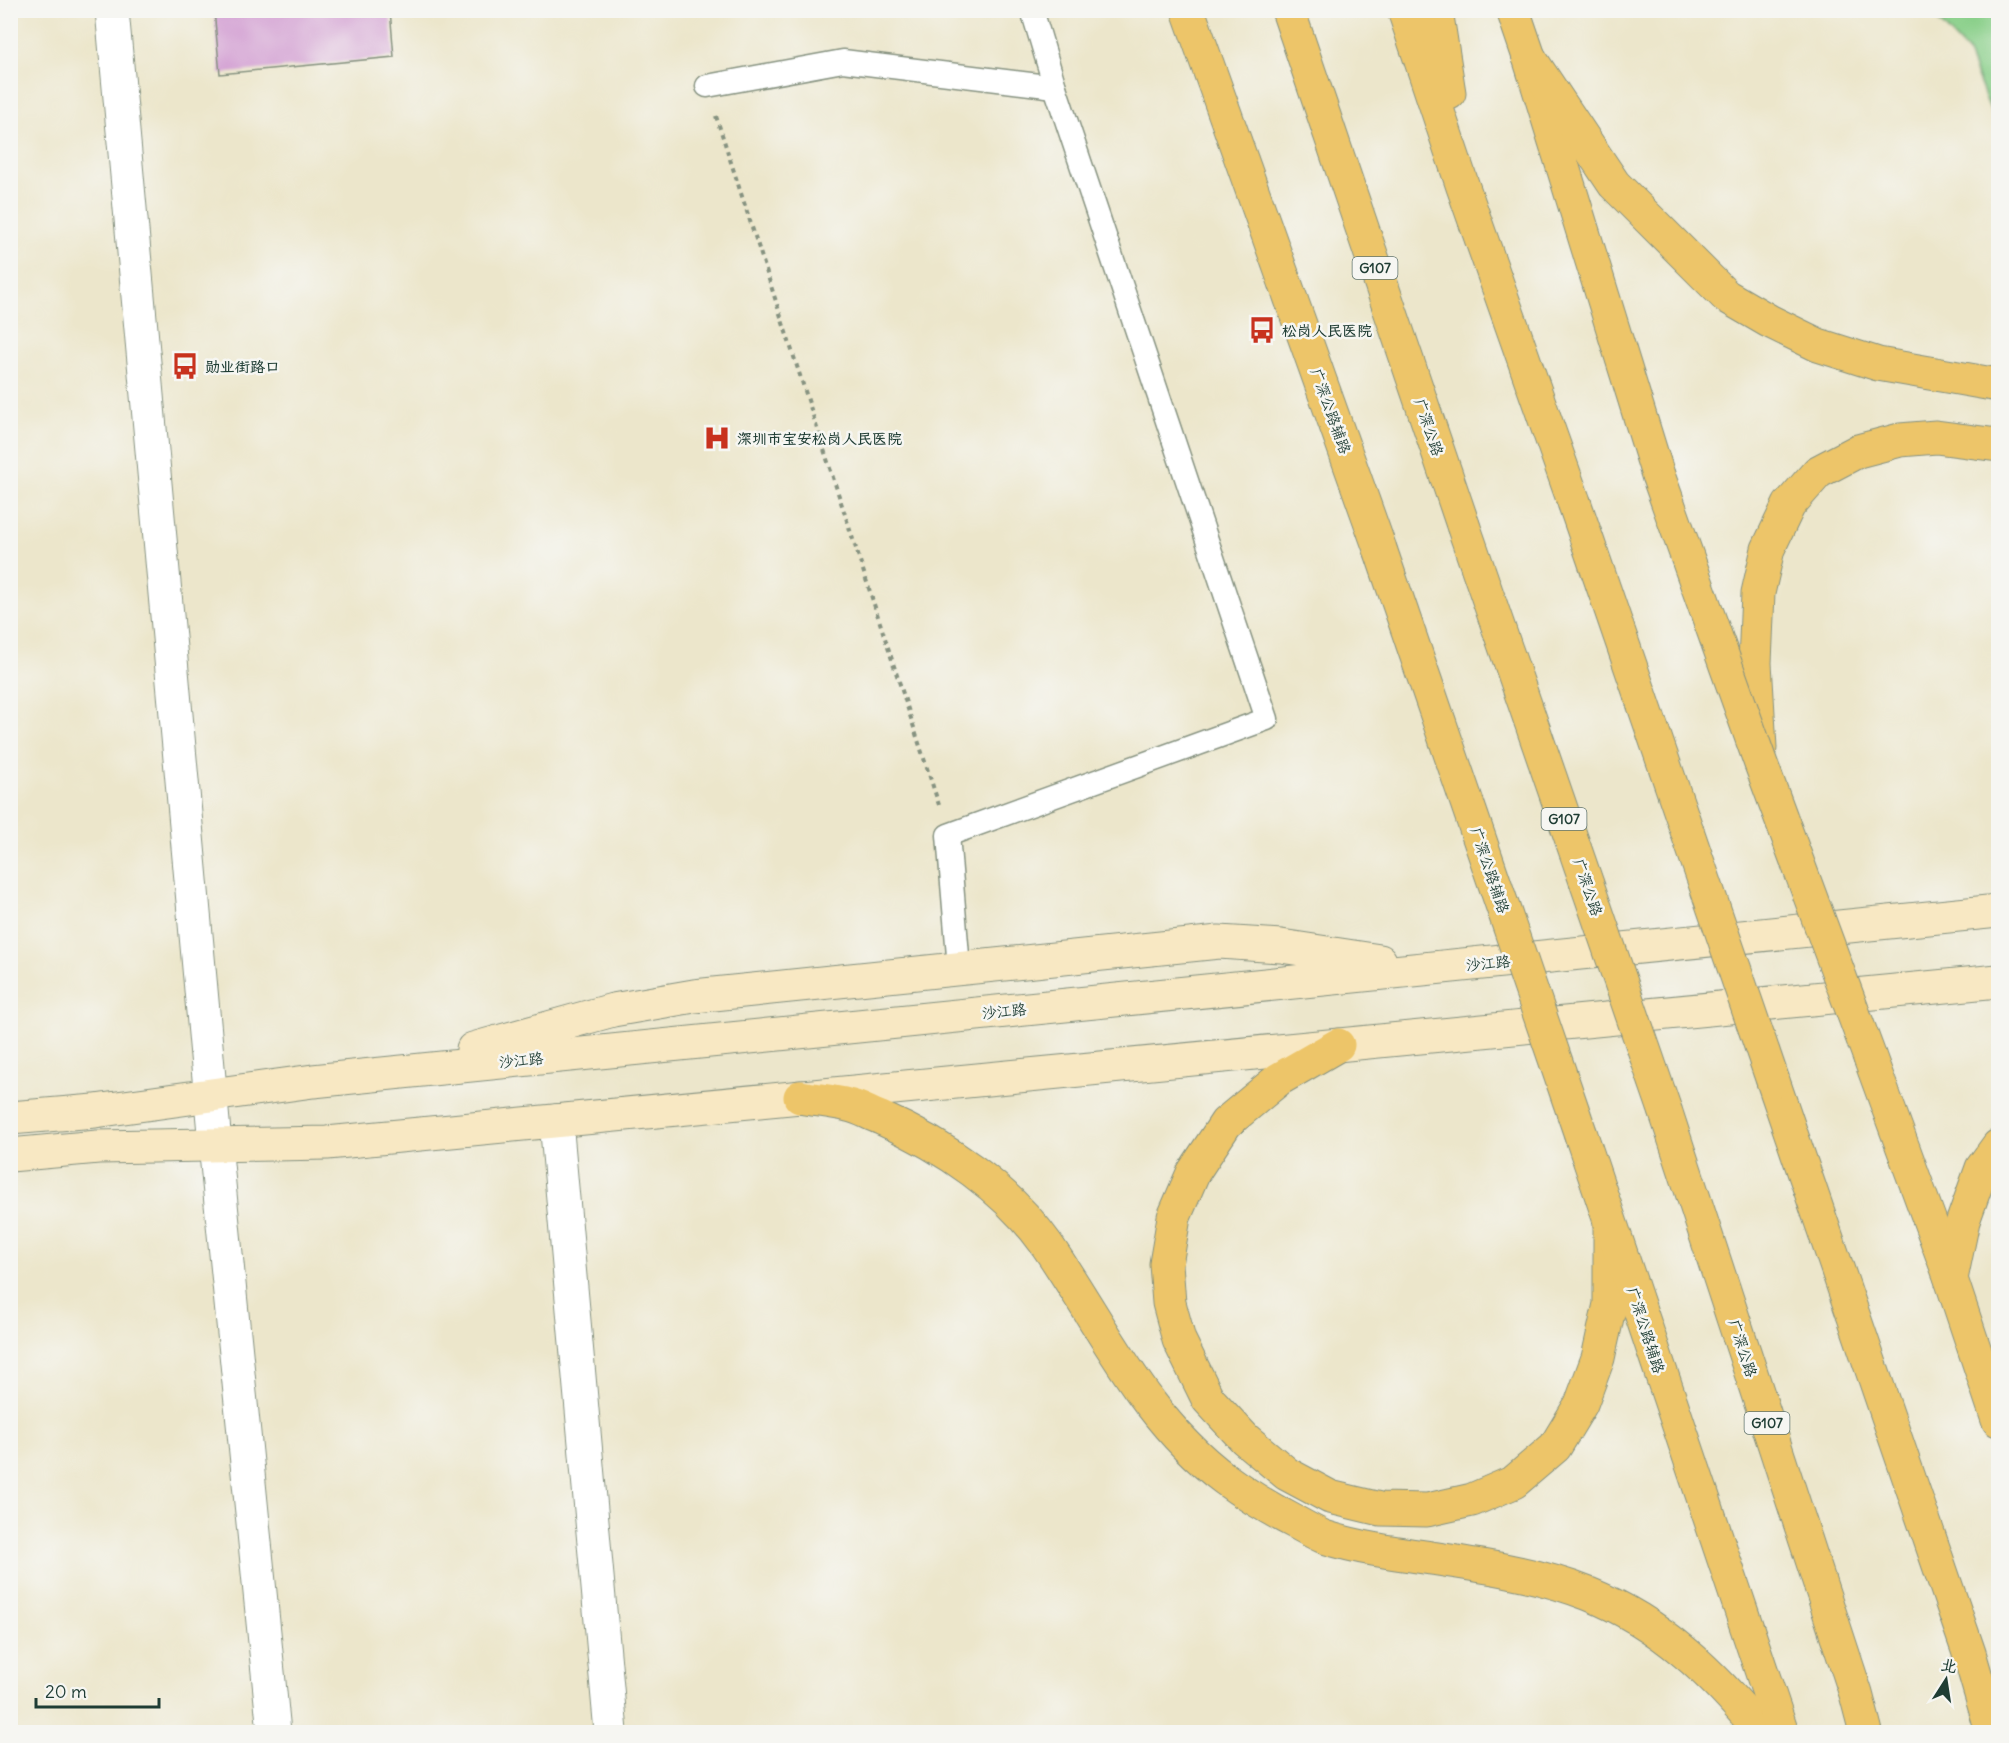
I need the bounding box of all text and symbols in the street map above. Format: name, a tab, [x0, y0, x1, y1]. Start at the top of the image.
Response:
road number: G107	[1352, 257, 1398, 279]
bus stop icon: 松岗人民医院	[1247, 315, 1277, 345]
place label: 松岗人民医院	[1282, 321, 1372, 340]
bus stop icon: 勋业街路口	[170, 351, 200, 381]
place label: 勋业街路口	[205, 357, 280, 376]
street label: 广深公路辅路	[1307, 365, 1355, 457]
street label: 广深公路	[1410, 396, 1448, 458]
hospital icon: 深圳市宝安松岗人民医院	[702, 423, 732, 453]
place label: 深圳市宝安松岗人民医院	[737, 429, 902, 448]
road number: G107	[1542, 808, 1586, 830]
street label: 广深公路辅路	[1466, 824, 1514, 916]
street label: 广深公路	[1569, 856, 1607, 918]
street label: 沙江路	[1465, 951, 1511, 975]
street label: 沙江路	[981, 999, 1027, 1023]
street label: 沙江路	[498, 1048, 544, 1072]
street label: 广深公路辅路	[1623, 1284, 1669, 1376]
street label: 广深公路	[1725, 1317, 1761, 1379]
road number: G107	[1744, 1412, 1790, 1434]
north arrow	[1916, 1650, 1976, 1710]
text: 北	[1939, 1654, 1959, 1677]
scale bar	[36, 1671, 159, 1709]
text: 20 m	[45, 1680, 87, 1703]

